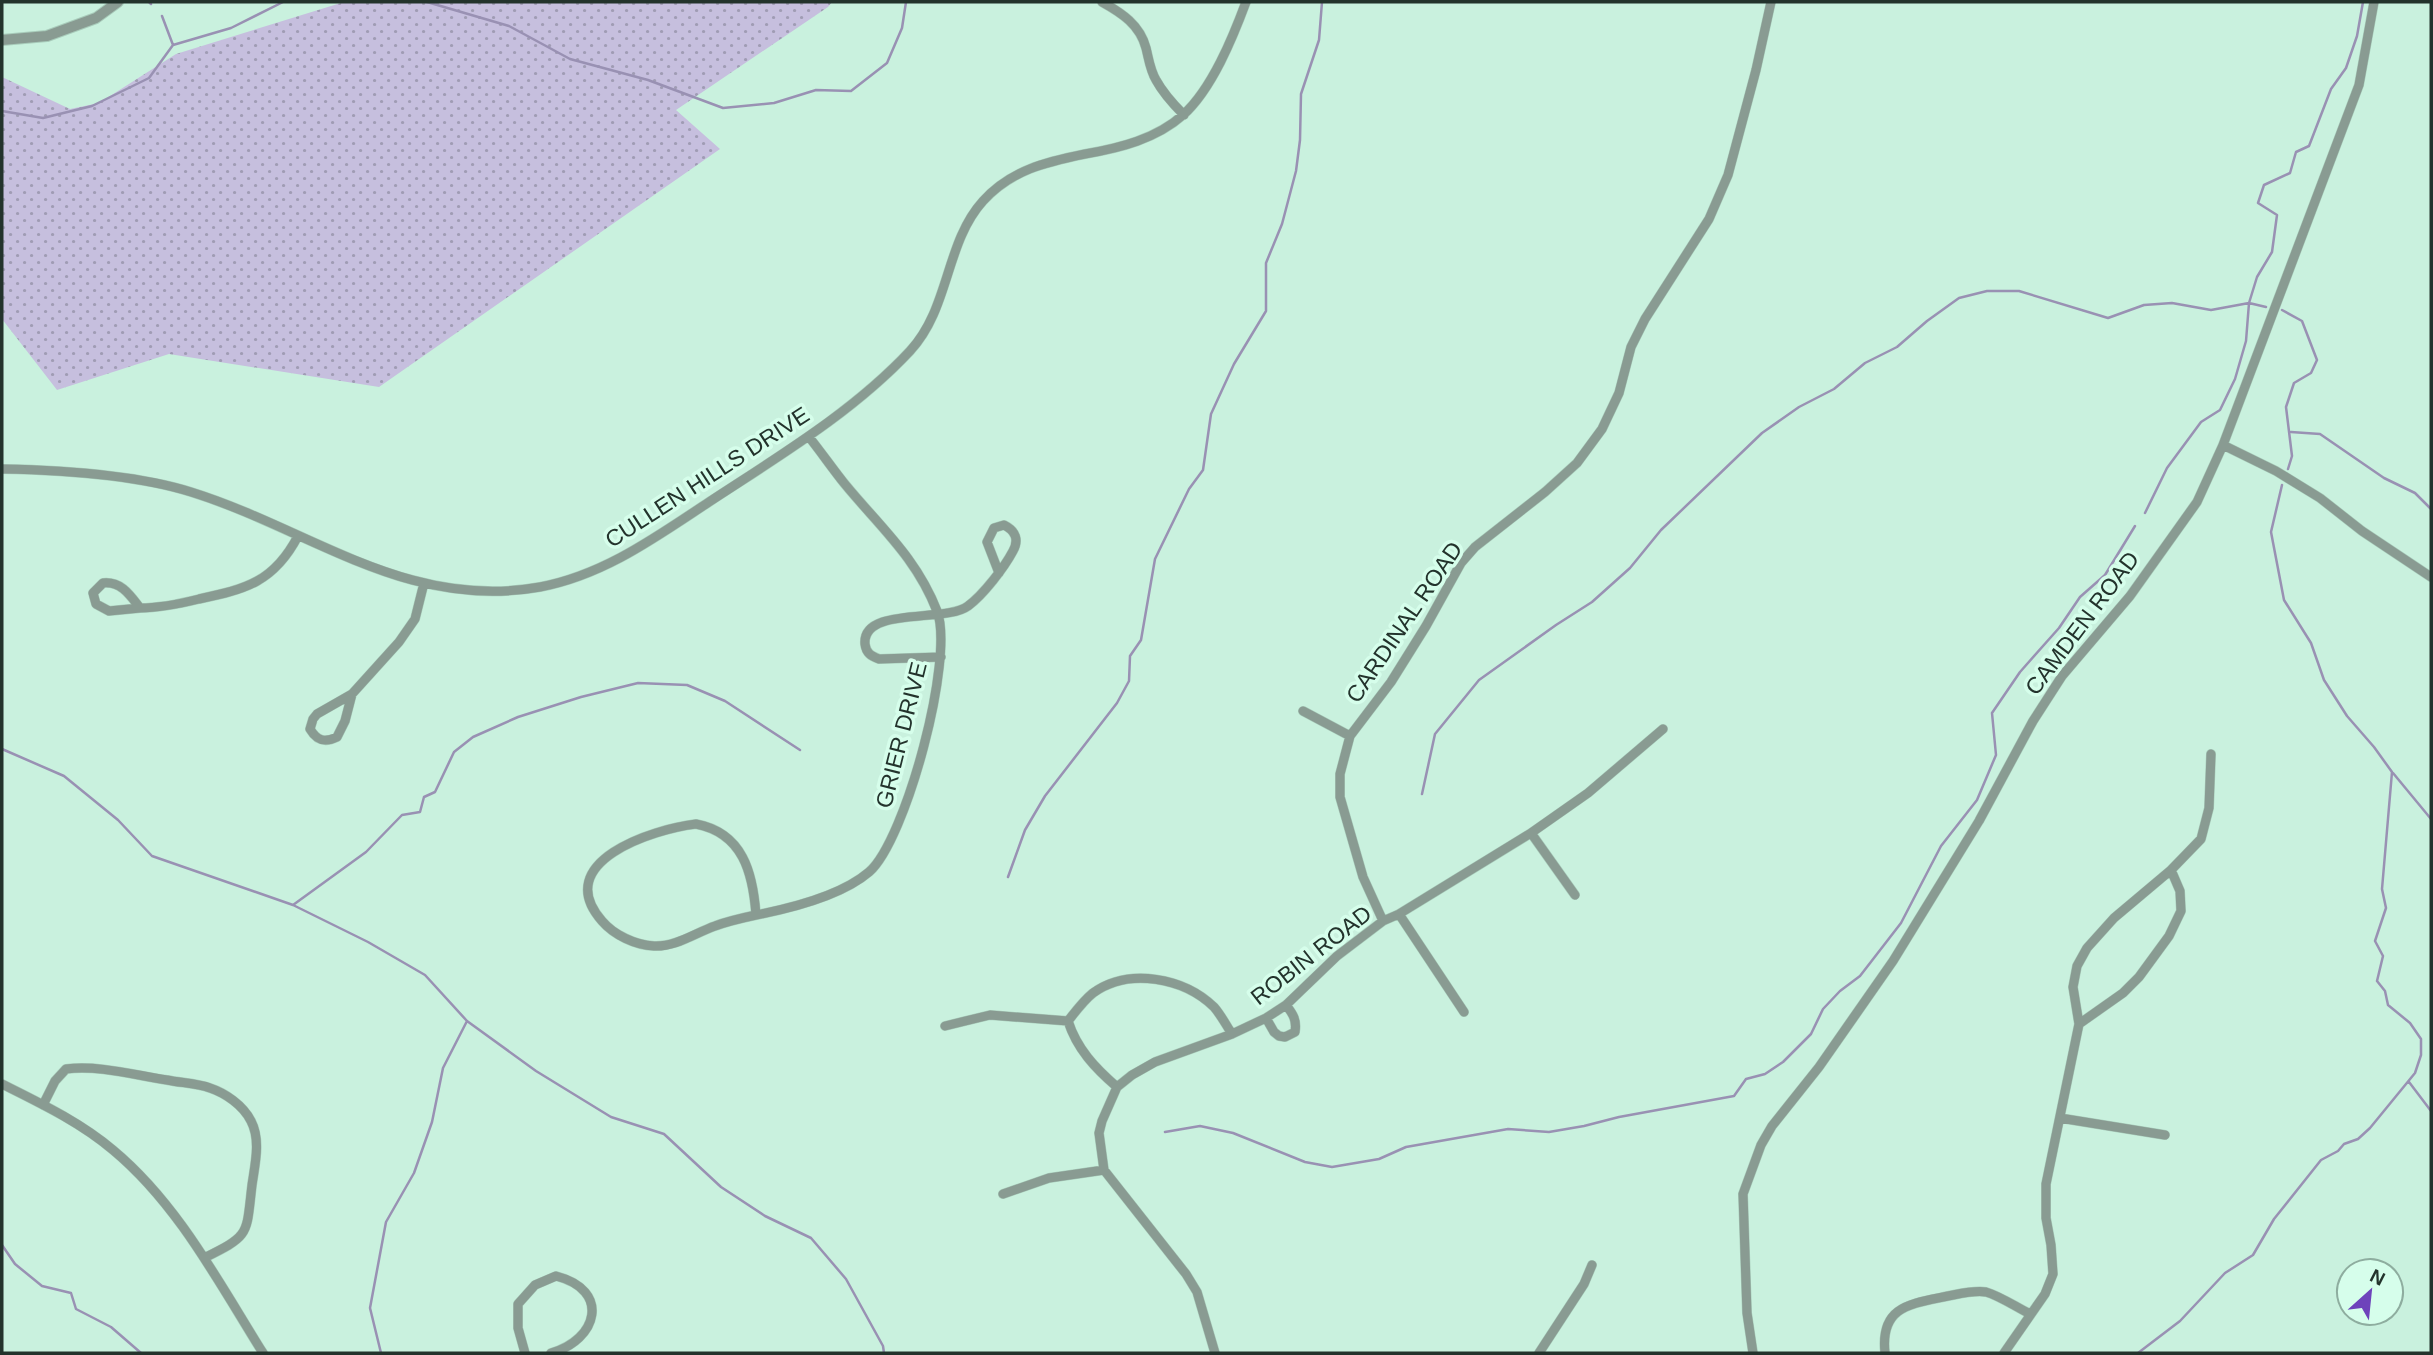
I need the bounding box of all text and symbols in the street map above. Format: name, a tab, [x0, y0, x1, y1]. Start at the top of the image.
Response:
street label: CULLEN HILLS DRIVE	[600, 401, 814, 553]
street label: CARDINAL ROAD	[1341, 537, 1467, 707]
street label: CAMDEN ROAD	[2020, 546, 2144, 700]
street label: GRIER DRIVE	[870, 659, 932, 811]
street label: ROBIN ROAD	[1246, 900, 1376, 1010]
north arrow	[2335, 1257, 2405, 1327]
text: N	[2367, 1265, 2388, 1290]

